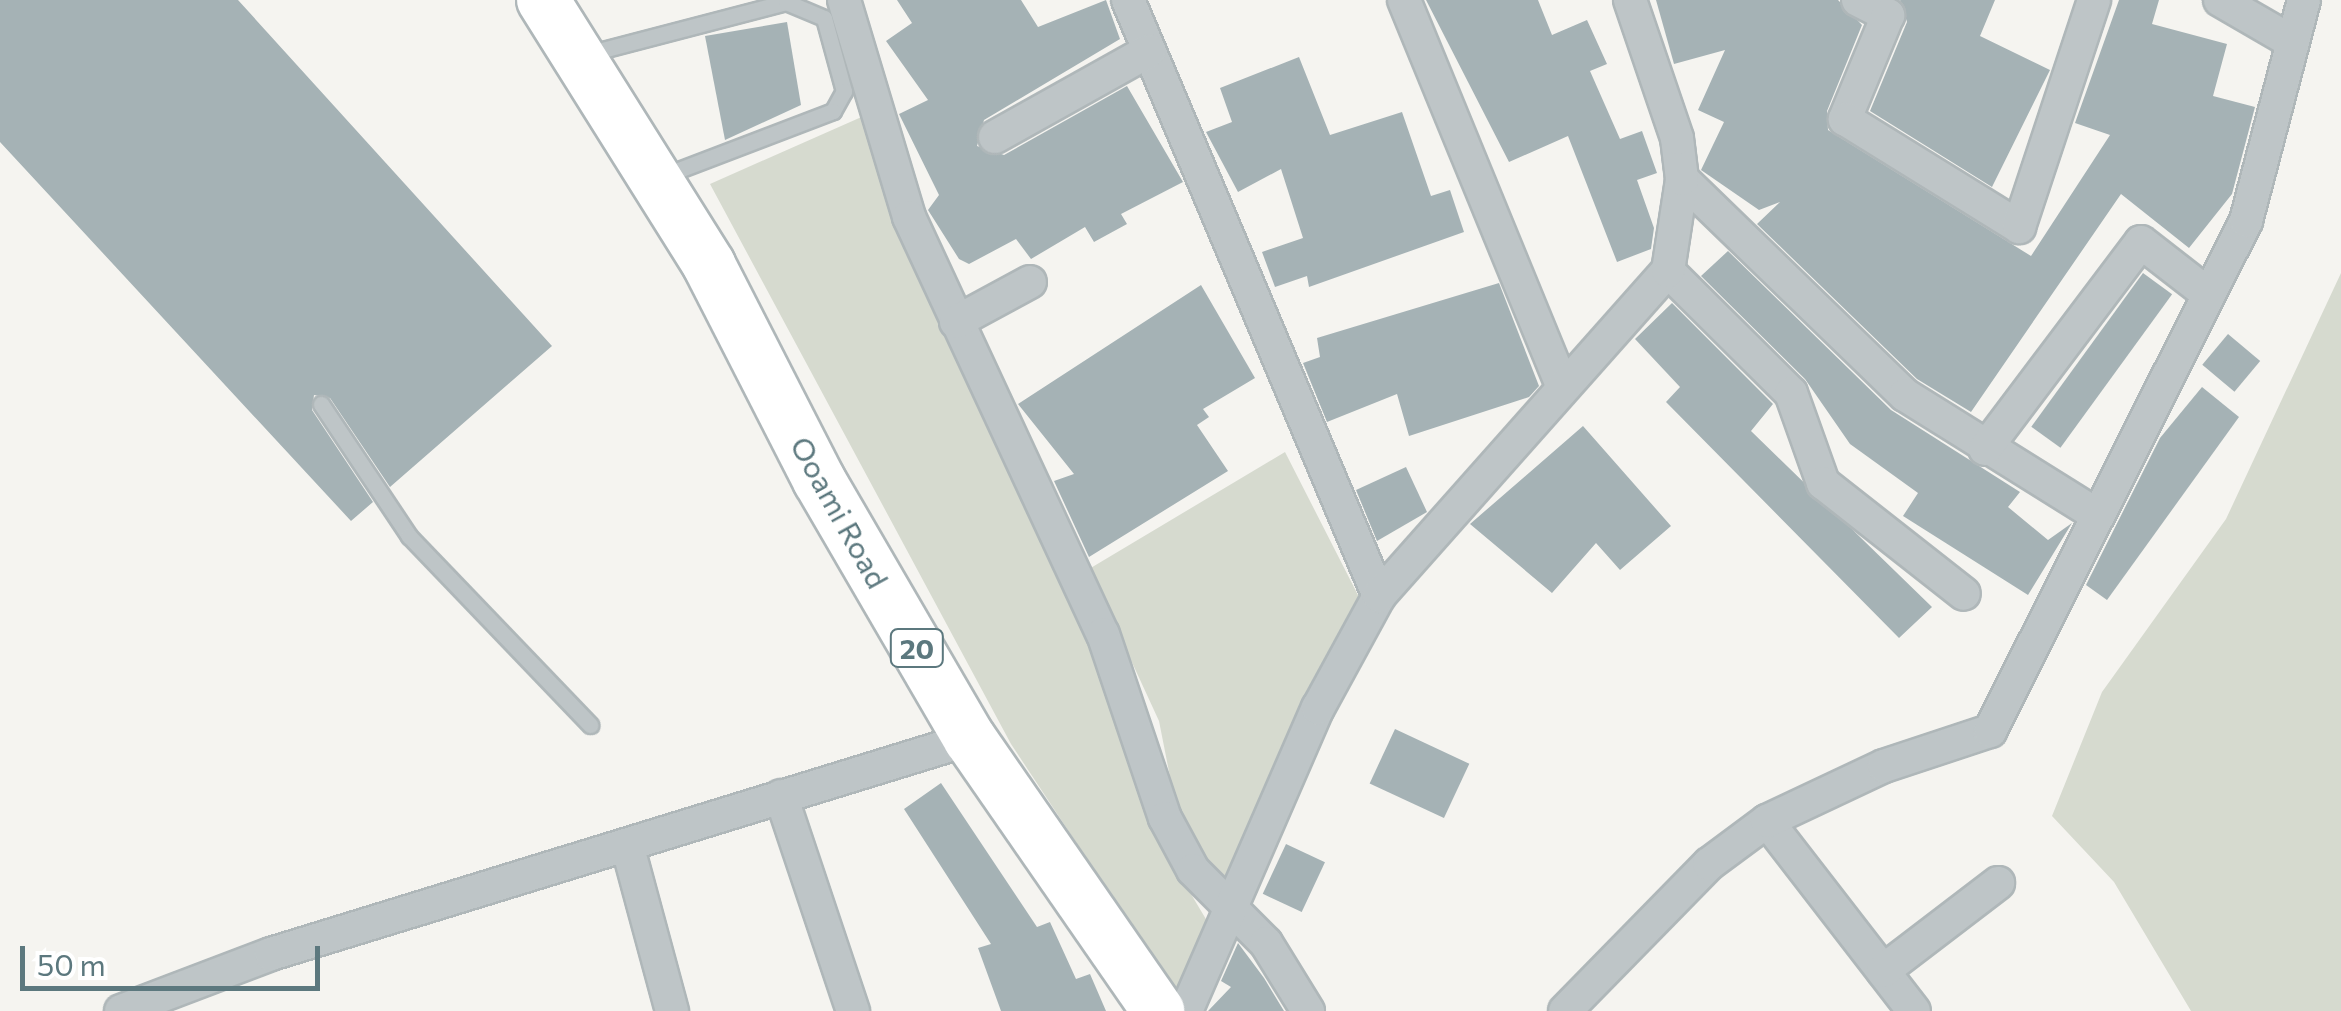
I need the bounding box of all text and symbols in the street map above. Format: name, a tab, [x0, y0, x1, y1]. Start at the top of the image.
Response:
street label: Ooami Road	[784, 430, 896, 594]
road number: 20	[890, 625, 944, 671]
scale bar	[25, 926, 325, 988]
text: 50 m	[37, 945, 106, 982]

